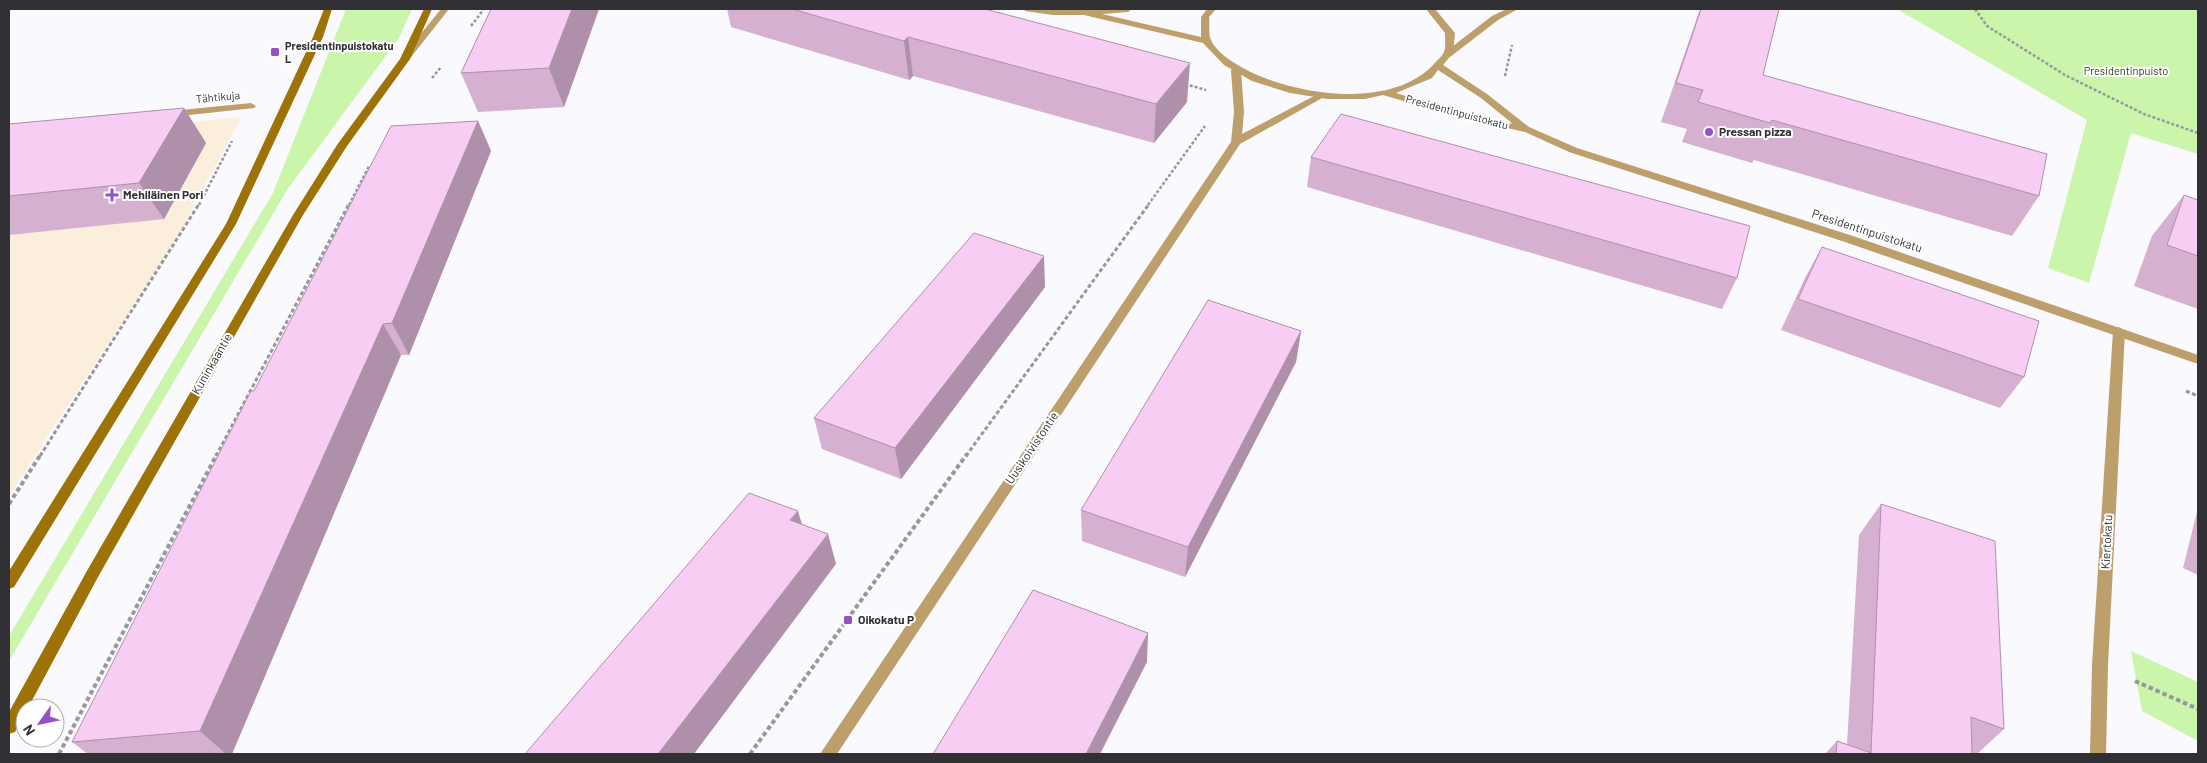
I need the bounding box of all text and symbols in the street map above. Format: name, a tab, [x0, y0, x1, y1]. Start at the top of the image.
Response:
place label: Presidentinpuistokatu L	[285, 39, 393, 65]
marker: Presidentinpuistokatu L	[269, 46, 281, 58]
park label: Presidentinpuisto	[2084, 64, 2168, 77]
street label: Tähtikuja	[195, 88, 241, 105]
street label: Presidentinpuistokatu	[1404, 92, 1510, 131]
place label: Pressan pizza	[1719, 124, 1792, 138]
marker: Pressan pizza	[1703, 126, 1715, 138]
place label: Mehiläinen Pori	[123, 187, 203, 201]
marker: Mehiläinen Pori	[105, 188, 119, 202]
street label: Presidentinpuistokatu	[1810, 206, 1924, 255]
street label: Kuninkaantie	[188, 330, 234, 397]
street label: Uusikoivistontie	[1002, 409, 1060, 486]
street label: Kiertokatu	[2098, 514, 2114, 570]
place label: Oikokatu P	[858, 612, 914, 626]
marker: Oikokatu P	[842, 614, 854, 626]
north arrow	[15, 698, 65, 748]
text: N	[19, 722, 38, 739]

